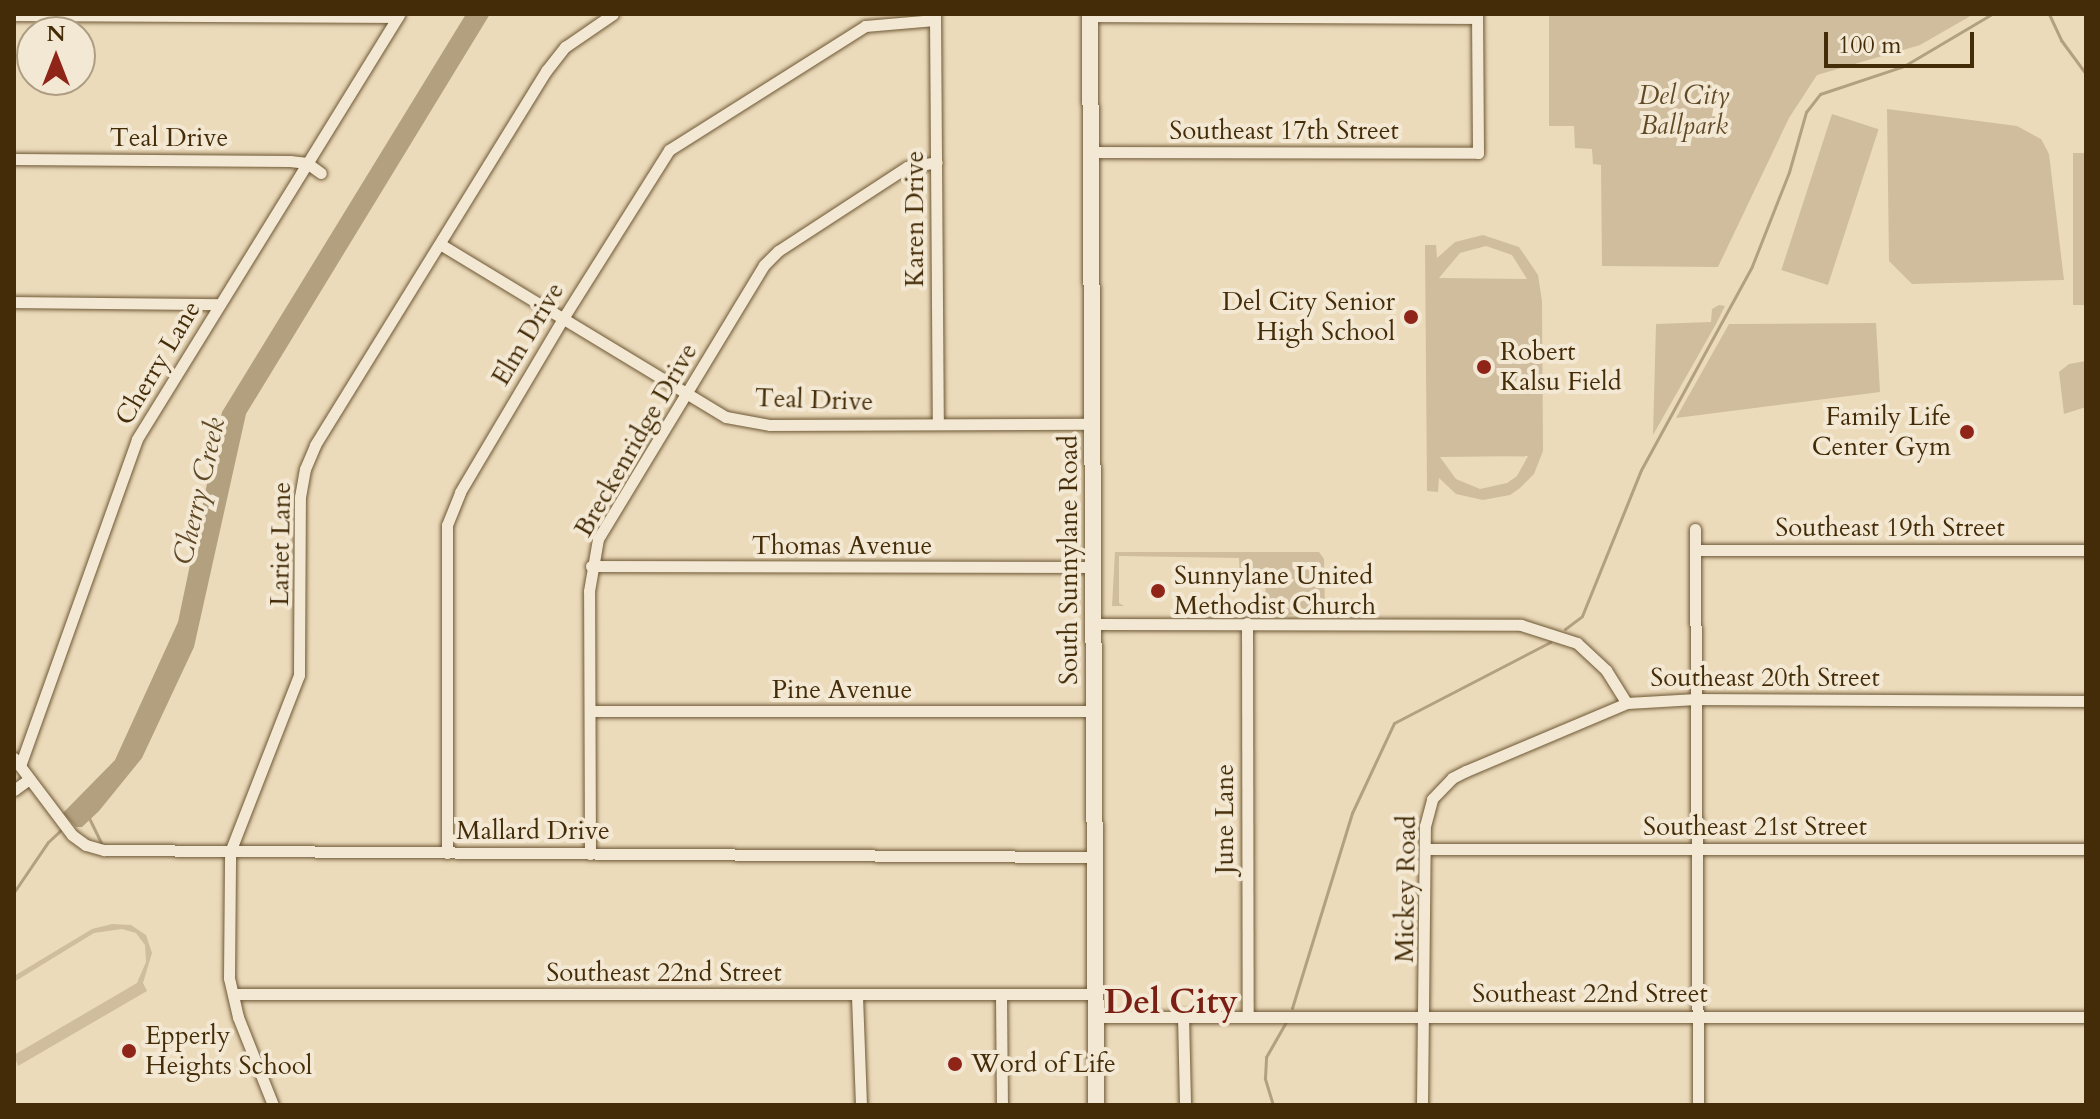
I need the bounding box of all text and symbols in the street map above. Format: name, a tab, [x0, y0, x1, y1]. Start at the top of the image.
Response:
north arrow	[16, 16, 96, 96]
scale bar	[1828, 16, 1978, 66]
text: N	[46, 19, 66, 49]
text: 100 m	[1838, 29, 1902, 62]
park label: Del City Ballpark	[1638, 80, 1730, 142]
street label: Southeast 17th Street	[1169, 115, 1399, 147]
street label: Teal Drive	[110, 122, 228, 154]
street label: Karen Drive	[899, 151, 931, 287]
street label: Elm Drive	[485, 277, 571, 391]
place label: Del City Senior High School	[1222, 286, 1395, 348]
street label: Cherry Lane	[109, 295, 207, 431]
marker: Del City Senior High School	[1402, 308, 1420, 326]
place label: Robert Kalsu Field	[1500, 336, 1622, 398]
street label: Breckenridge Drive	[568, 338, 704, 542]
marker: Robert Kalsu Field	[1475, 358, 1493, 376]
street label: Teal Drive	[754, 382, 874, 418]
place label: Family Life Center Gym	[1812, 401, 1951, 462]
water label: Cherry Creek	[166, 414, 232, 568]
marker: Family Life Center Gym	[1958, 423, 1976, 441]
street label: South Sunnylane Road	[1053, 435, 1085, 685]
street label: Lariet Lane	[264, 482, 298, 606]
street label: Southeast 19th Street	[1775, 512, 2005, 544]
street label: Thomas Avenue	[752, 530, 932, 562]
place label: Sunnylane United Methodist Church	[1174, 560, 1376, 622]
marker: Sunnylane United Methodist Church	[1149, 582, 1167, 600]
street label: Southeast 20th Street	[1650, 662, 1880, 694]
street label: Pine Avenue	[772, 674, 912, 706]
street label: June Lane	[1209, 764, 1241, 874]
street label: Southeast 21st Street	[1643, 811, 1867, 843]
street label: Mallard Drive	[456, 815, 610, 847]
street label: Mickey Road	[1389, 815, 1423, 963]
street label: Southeast 22nd Street	[546, 957, 782, 989]
street label: Southeast 22nd Street	[1472, 978, 1708, 1010]
district label: Del City	[1104, 983, 1238, 1023]
place label: Epperly Heights School	[145, 1020, 312, 1082]
marker: Epperly Heights School	[120, 1042, 138, 1060]
place label: Word of Life	[971, 1048, 1116, 1080]
marker: Word of Life	[946, 1055, 964, 1073]

